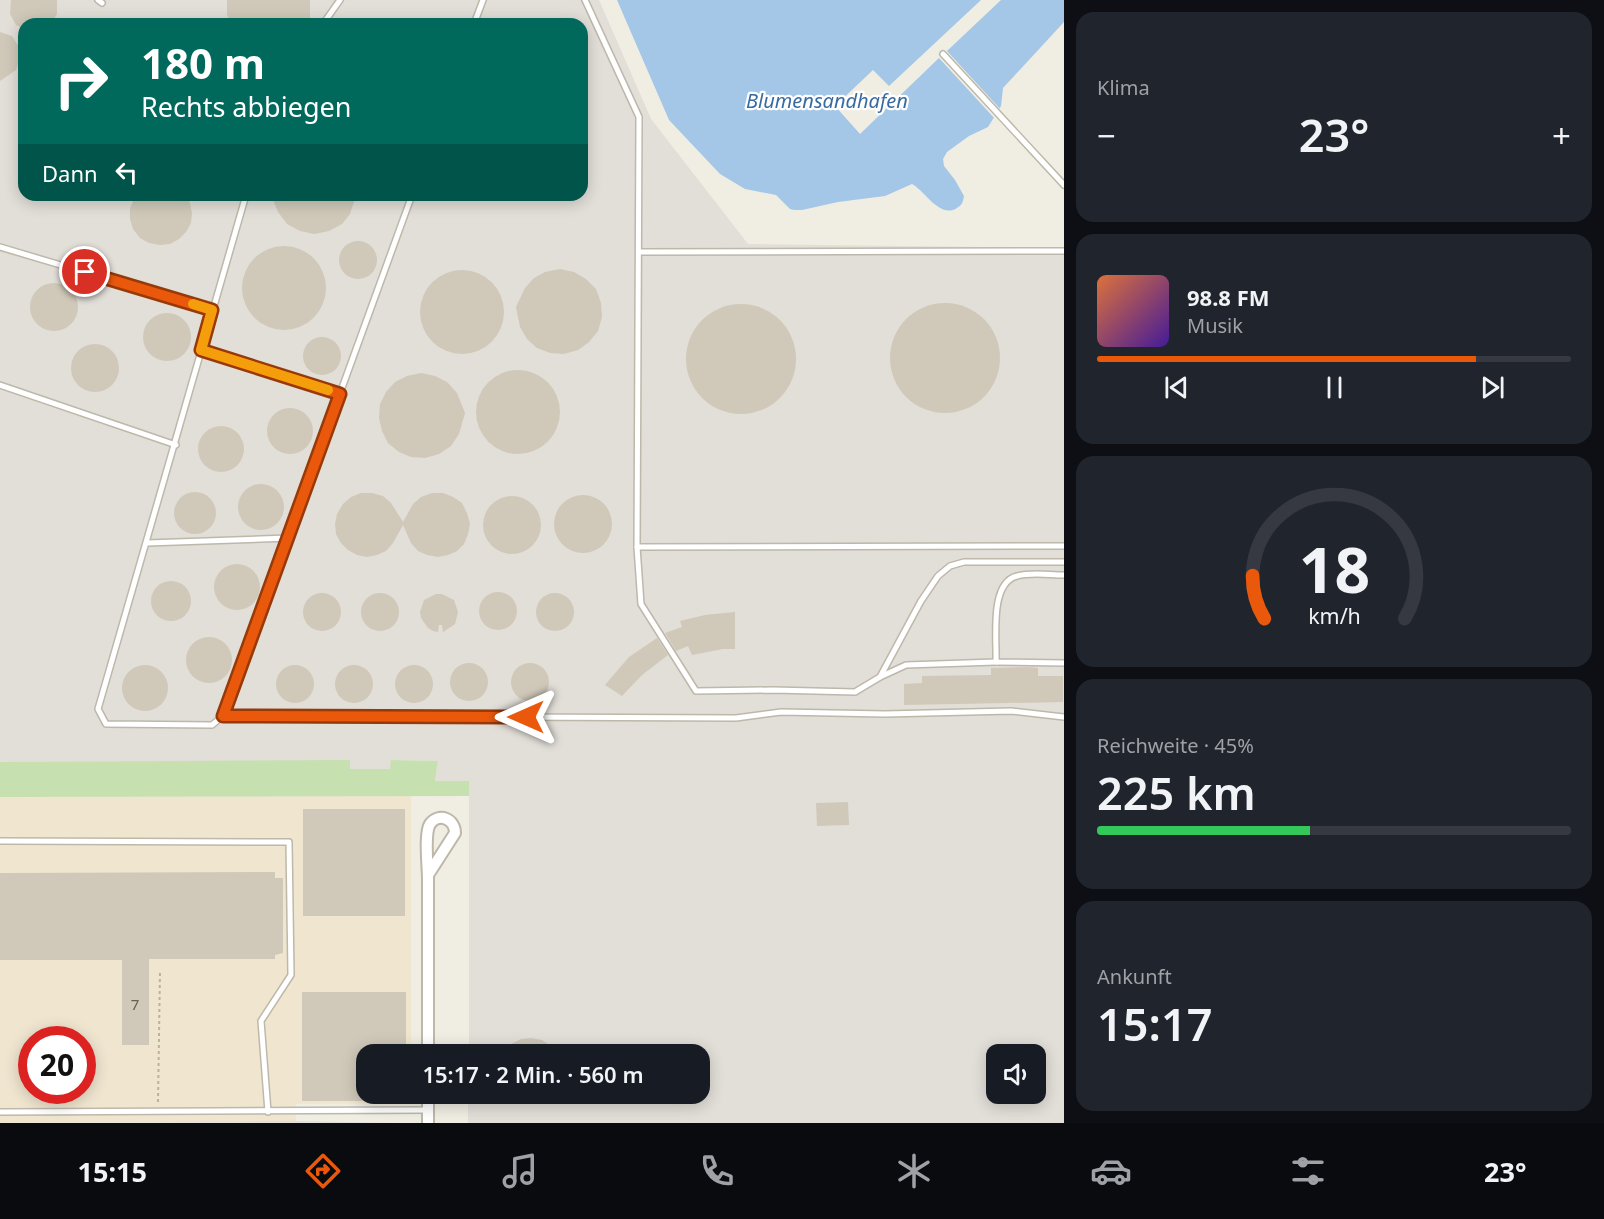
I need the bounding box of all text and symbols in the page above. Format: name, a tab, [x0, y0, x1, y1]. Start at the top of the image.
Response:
text: 180 m	[141, 34, 265, 91]
icon: right	[42, 42, 120, 120]
text: Klima	[1097, 74, 1150, 101]
water label: Blumensandhafen	[746, 87, 908, 114]
text: Rechts abbiegen	[141, 88, 351, 125]
text: 23°	[1299, 104, 1369, 165]
text: −	[1097, 113, 1116, 158]
text: +	[1552, 113, 1571, 158]
icon: left	[110, 156, 143, 189]
text: Dann	[42, 158, 98, 188]
pin	[59, 246, 110, 297]
icon: arrive	[68, 255, 101, 288]
text: 98.8 FM	[1187, 282, 1269, 312]
text: Musik	[1187, 312, 1243, 339]
icon: previous	[1160, 371, 1193, 404]
icon: pause	[1318, 371, 1351, 404]
icon: next	[1476, 371, 1509, 404]
text: 18	[1298, 526, 1370, 611]
text: km/h	[1308, 601, 1360, 630]
position arrow	[494, 685, 558, 749]
text: Reichweite · 45%	[1097, 732, 1254, 759]
text: 225 km	[1097, 762, 1256, 823]
text: Ankunft	[1097, 963, 1172, 990]
text: 15:17	[1097, 993, 1212, 1054]
house number: 7	[131, 994, 139, 1014]
speed limit sign: 20	[18, 1026, 96, 1104]
map controls	[986, 1044, 1046, 1104]
button: sound	[986, 1044, 1046, 1104]
text: 15:17 · 2 Min. · 560 m	[422, 1059, 644, 1089]
icon: directions	[302, 1150, 344, 1192]
icon: music	[499, 1150, 541, 1192]
icon: phone	[696, 1150, 738, 1192]
icon: climate	[893, 1150, 935, 1192]
icon: car	[1090, 1150, 1132, 1192]
icon: filters	[1287, 1150, 1329, 1192]
text: 15:15	[78, 1153, 147, 1190]
text: 23°	[1484, 1153, 1526, 1190]

